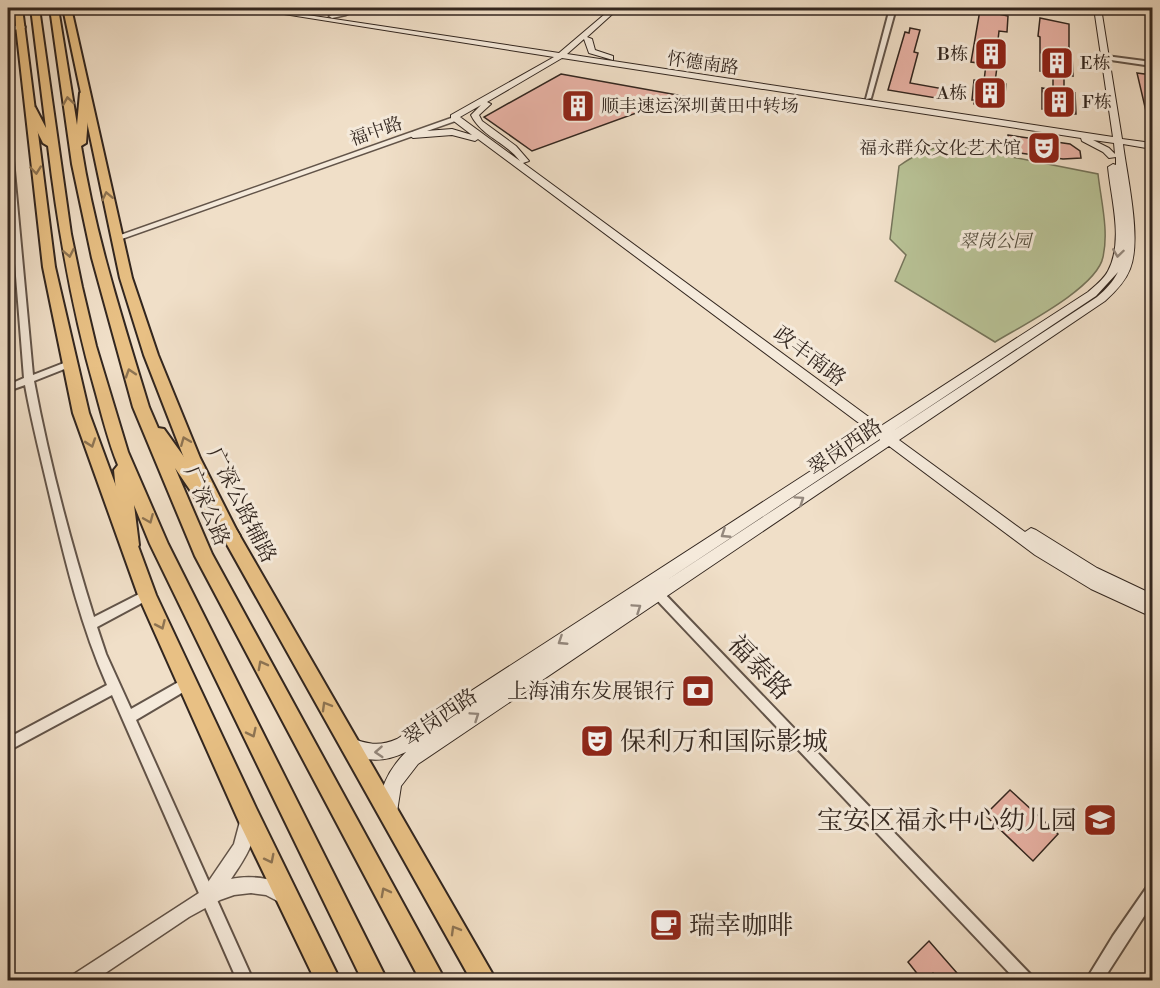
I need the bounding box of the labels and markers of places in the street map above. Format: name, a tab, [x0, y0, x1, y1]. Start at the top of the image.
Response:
building icon: B栋	[973, 36, 1009, 72]
place label: B栋	[936, 43, 968, 66]
building icon: E栋	[1039, 45, 1075, 81]
place label: E栋	[1080, 52, 1110, 75]
building icon: A栋	[972, 75, 1008, 111]
place label: A栋	[936, 82, 967, 105]
building icon: F栋	[1041, 84, 1077, 120]
building icon: 顺丰速运深圳黄田中转场	[560, 88, 596, 124]
place label: F栋	[1082, 91, 1112, 114]
place label: 顺丰速运深圳黄田中转场	[601, 95, 799, 118]
theatre icon: 福永群众文化艺术馆	[1026, 130, 1062, 166]
place label: 福永群众文化艺术馆	[859, 137, 1021, 160]
bank icon: 上海浦东发展银行	[680, 673, 716, 709]
place label: 上海浦东发展银行	[507, 679, 675, 705]
theatre icon: 保利万和国际影城	[579, 723, 615, 759]
place label: 保利万和国际影城	[620, 726, 828, 758]
school or university icon: 宝安区福永中心幼儿园	[1082, 802, 1118, 838]
place label: 宝安区福永中心幼儿园	[817, 805, 1077, 837]
cafe icon: 瑞幸咖啡	[648, 907, 684, 943]
place label: 瑞幸咖啡	[689, 910, 793, 942]

